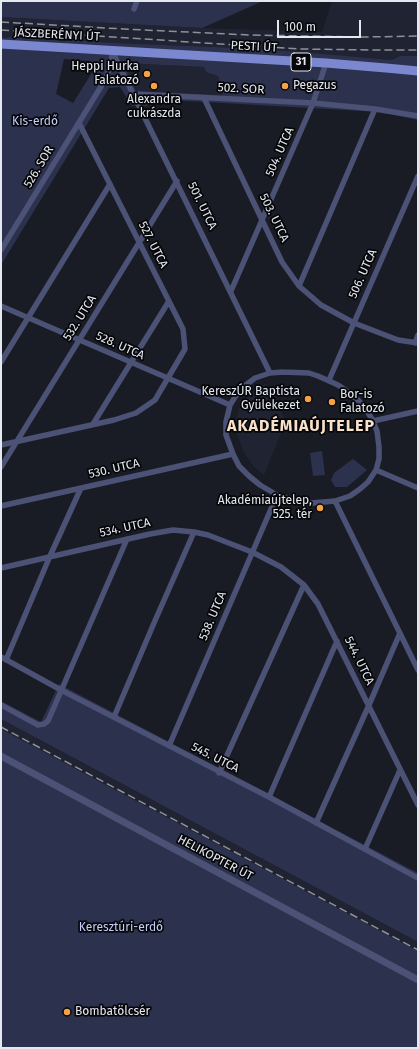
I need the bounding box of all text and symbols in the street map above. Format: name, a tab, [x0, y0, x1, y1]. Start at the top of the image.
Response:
scale bar	[279, 12, 363, 38]
text: 100 m	[284, 20, 316, 34]
street label: JÁSZBERÉNYI ÚT	[14, 26, 100, 44]
street label: PESTI ÚT	[230, 39, 278, 55]
road number: 31	[291, 53, 311, 71]
place label: Heppi Hurka Falatozó	[71, 60, 139, 88]
marker: Heppi Hurka Falatozó	[142, 69, 152, 79]
place label: Pegazus	[293, 79, 336, 93]
marker: Alexandra cukrászda	[149, 81, 159, 91]
street label: 502. SOR	[217, 81, 265, 97]
marker: Pegazus	[280, 81, 290, 91]
place label: Alexandra cukrászda	[127, 93, 181, 121]
park label: Kis-erdő	[12, 115, 58, 129]
street label: 504. UTCA	[263, 125, 297, 179]
street label: 526. SOR	[21, 143, 57, 191]
street label: 501. UTCA	[184, 180, 220, 232]
street label: 503. UTCA	[256, 191, 292, 245]
street label: 527. UTCA	[135, 219, 171, 271]
street label: 506. UTCA	[346, 247, 380, 301]
street label: 532. UTCA	[60, 293, 100, 343]
street label: 528. UTCA	[93, 329, 147, 363]
place label: KereszÚR Baptista Gyülekezet	[201, 385, 300, 413]
place label: Bor-is Falatozó	[340, 388, 385, 416]
marker: KereszÚR Baptista Gyülekezet	[303, 394, 313, 404]
marker: Bor-is Falatozó	[327, 397, 337, 407]
district label: AKADÉMIAÚJTELEP	[227, 417, 375, 437]
street label: 530. UTCA	[87, 456, 141, 482]
place label: Akadémiaújtelep, 525. tér	[218, 494, 312, 522]
marker: Akadémiaújtelep, 525. tér	[315, 503, 325, 513]
street label: 534. UTCA	[98, 516, 152, 540]
street label: 538. UTCA	[196, 589, 230, 643]
street label: 544. UTCA	[341, 634, 377, 688]
street label: 545. UTCA	[189, 740, 241, 776]
street label: HELIKOPTER ÚT	[175, 832, 255, 884]
park label: Keresztúri-erdő	[79, 921, 163, 935]
place label: Bombatölcsér	[75, 1005, 150, 1019]
marker: Bombatölcsér	[62, 1007, 72, 1017]

